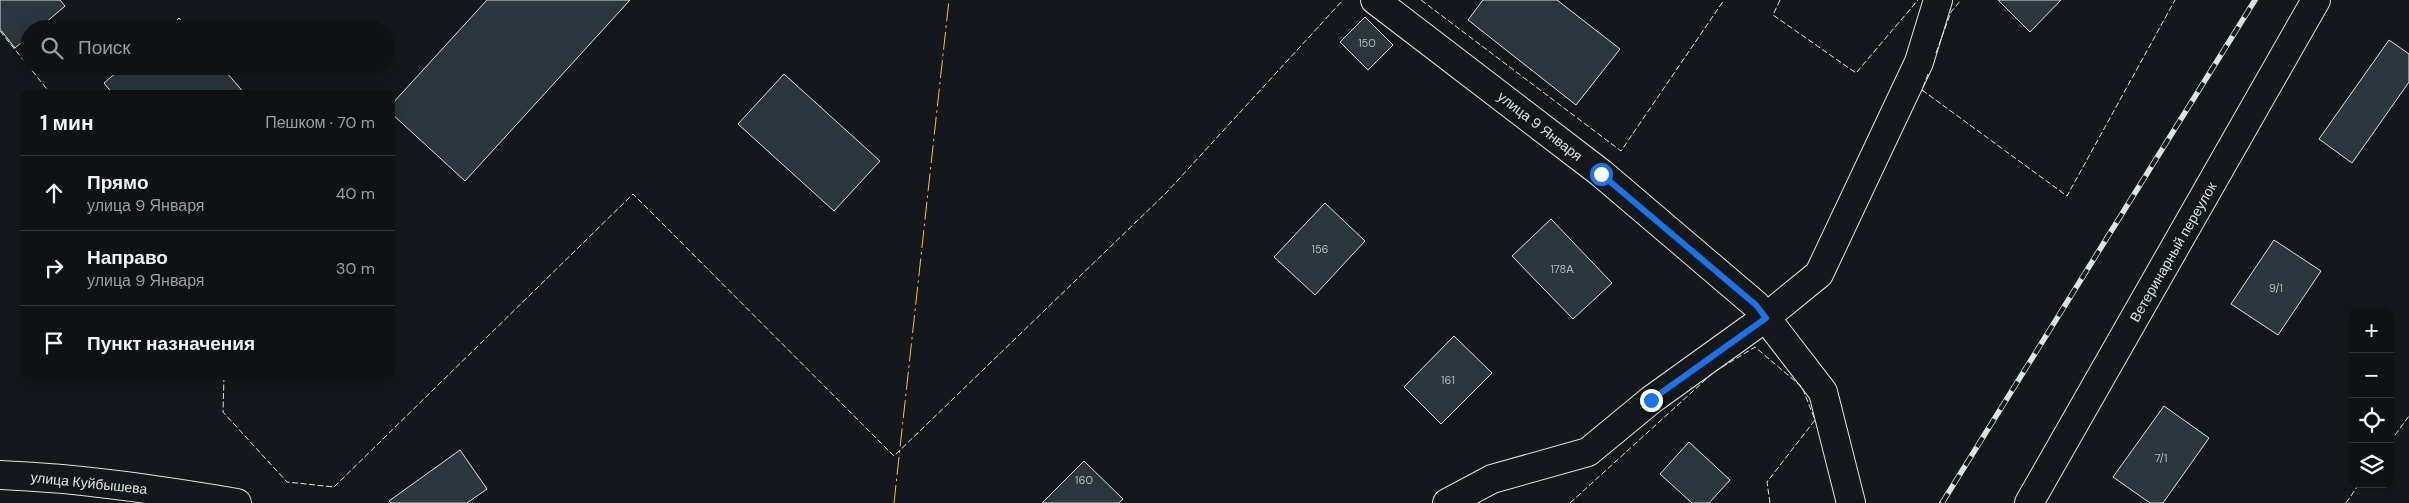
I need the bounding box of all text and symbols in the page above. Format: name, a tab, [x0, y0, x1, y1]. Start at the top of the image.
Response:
search box	[20, 20, 395, 75]
icon: search	[38, 34, 66, 62]
text: Поиск	[78, 35, 131, 60]
house number: 150	[1358, 36, 1376, 50]
street label: улица 9 Января	[1494, 87, 1586, 165]
text: 1 мин	[40, 109, 94, 137]
text: Пешком · 70 m	[265, 112, 375, 133]
route start	[1590, 163, 1613, 186]
text: Прямо	[87, 170, 149, 195]
street label: Ветеринарный переулок	[2126, 178, 2221, 325]
icon: ahead	[40, 179, 68, 207]
text: 40 m	[336, 183, 375, 204]
text: улица 9 Января	[87, 195, 205, 216]
house number: 156	[1311, 242, 1329, 256]
text: Направо	[87, 245, 168, 270]
icon: right	[40, 254, 68, 282]
text: 30 m	[336, 258, 375, 279]
house number: 178А	[1550, 262, 1574, 276]
text: улица 9 Января	[87, 270, 205, 291]
house number: 9/1	[2269, 281, 2283, 295]
map controls	[2349, 308, 2394, 488]
button: +	[2349, 308, 2394, 353]
icon: arrive	[40, 329, 68, 357]
text: Пункт назначения	[87, 331, 255, 356]
button: −	[2349, 353, 2394, 398]
house number: 161	[1441, 373, 1455, 387]
route end	[1640, 389, 1663, 412]
button: locate	[2349, 398, 2394, 443]
button: layers	[2349, 443, 2394, 488]
house number: 7/1	[2155, 451, 2167, 465]
street label: улица Куйбышева	[30, 468, 149, 498]
house number: 160	[1075, 473, 1093, 487]

